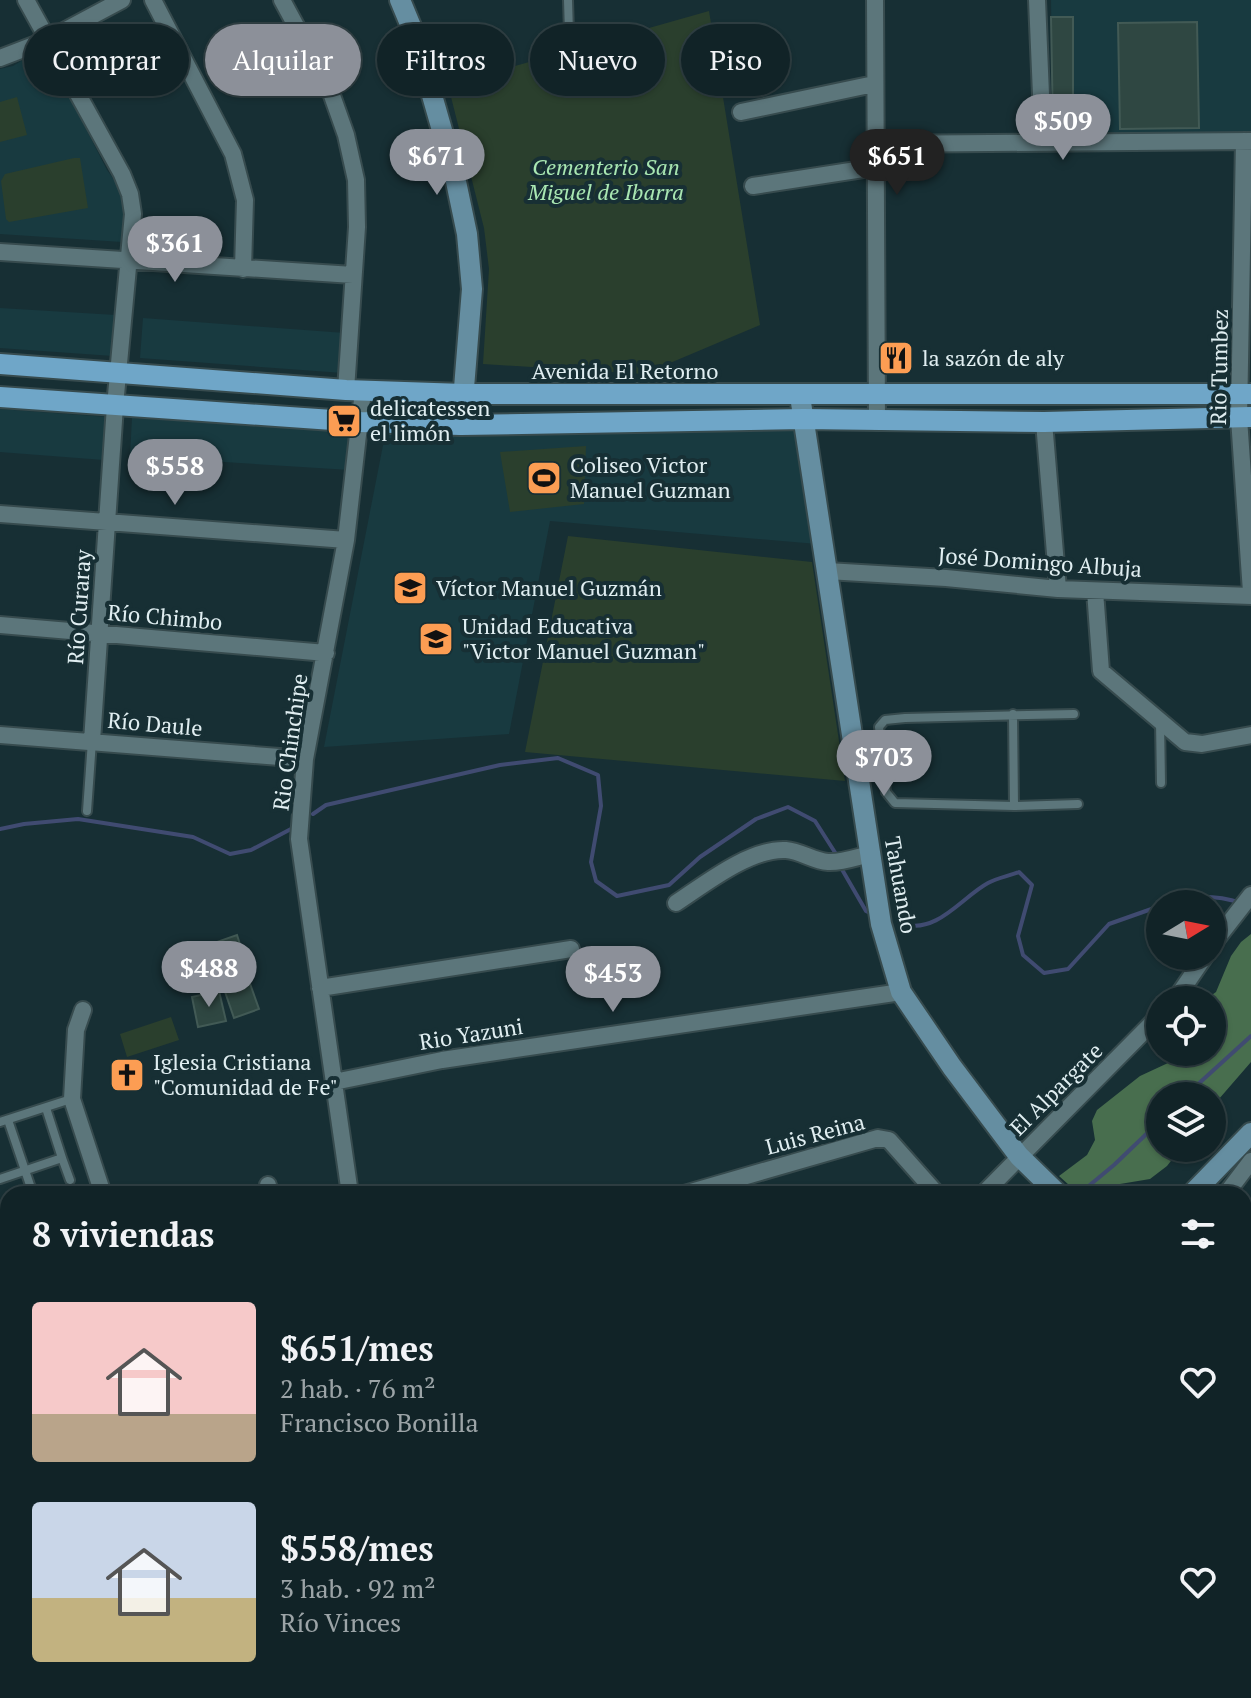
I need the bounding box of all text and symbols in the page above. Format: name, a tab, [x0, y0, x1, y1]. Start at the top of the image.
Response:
chip: Comprar	[24, 24, 189, 96]
chip: Alquilar	[205, 24, 361, 96]
chip: Filtros	[377, 24, 514, 96]
chip: Nuevo	[530, 24, 665, 96]
chip: Piso	[681, 24, 790, 96]
pin: $509	[1016, 94, 1110, 162]
text: $509	[1034, 103, 1092, 137]
pin: $671	[390, 129, 484, 197]
pin: $651	[850, 129, 944, 197]
text: $671	[408, 138, 466, 172]
text: $651	[868, 138, 926, 172]
park label: Cementerio San Miguel de Ibarra	[527, 152, 684, 206]
pin: $361	[128, 216, 222, 284]
text: $361	[146, 225, 204, 259]
street label: Rio Tumbez	[1203, 309, 1234, 425]
restaurant icon: la sazón de aly	[877, 339, 915, 377]
place label: la sazón de aly	[922, 343, 1065, 372]
street label: Avenida El Retorno	[531, 356, 719, 385]
place label: delicatessen el limón	[370, 393, 490, 447]
supermarket icon: delicatessen el limón	[325, 402, 363, 440]
pin: $558	[128, 439, 222, 507]
text: $558	[146, 448, 204, 482]
place label: Coliseo Victor Manuel Guzman	[570, 450, 731, 504]
sports icon: Coliseo Victor Manuel Guzman	[525, 459, 563, 497]
street label: José Domingo Albuja	[937, 540, 1143, 583]
street label: Río Curaray	[60, 548, 97, 665]
school or university icon: Víctor Manuel Guzmán	[391, 569, 429, 607]
place label: Víctor Manuel Guzmán	[436, 573, 662, 602]
street label: Río Chimbo	[106, 597, 224, 636]
place label: Unidad Educativa "Victor Manuel Guzman"	[462, 611, 705, 665]
school or university icon: Unidad Educativa "Victor Manuel Guzman"	[417, 620, 455, 658]
street label: Rio Chinchipe	[266, 671, 313, 812]
street label: Río Daule	[106, 705, 204, 742]
pin: $703	[837, 730, 931, 798]
text: $703	[855, 739, 913, 773]
street label: Tahuando	[879, 834, 924, 936]
north arrow	[1146, 890, 1226, 970]
map controls	[1146, 890, 1226, 1162]
pin: $488	[162, 941, 256, 1009]
pin: $453	[566, 946, 660, 1014]
text: $488	[180, 950, 238, 984]
text: $453	[584, 955, 642, 989]
button: locate	[1146, 986, 1226, 1066]
street label: Rio Yazuni	[417, 1011, 525, 1056]
street label: El Alpargate	[1003, 1036, 1108, 1141]
place label: Iglesia Cristiana "Comunidad de Fe"	[153, 1047, 338, 1101]
church icon: Iglesia Cristiana "Comunidad de Fe"	[108, 1056, 146, 1094]
button: layers	[1146, 1082, 1226, 1162]
street label: Luis Reina	[762, 1106, 868, 1161]
text: 8 viviendas	[32, 1212, 214, 1257]
icon: filters	[1176, 1212, 1220, 1256]
text: $651/mes	[280, 1326, 434, 1371]
icon: home	[96, 1334, 192, 1430]
icon: heart	[1176, 1360, 1220, 1404]
text: 2 hab. · 76 m²	[280, 1371, 436, 1405]
text: Francisco Bonilla	[280, 1405, 479, 1439]
text: $558/mes	[280, 1526, 434, 1571]
icon: home	[96, 1534, 192, 1630]
icon: heart	[1176, 1560, 1220, 1604]
text: 3 hab. · 92 m²	[280, 1571, 436, 1605]
text: Río Vinces	[280, 1605, 401, 1639]

